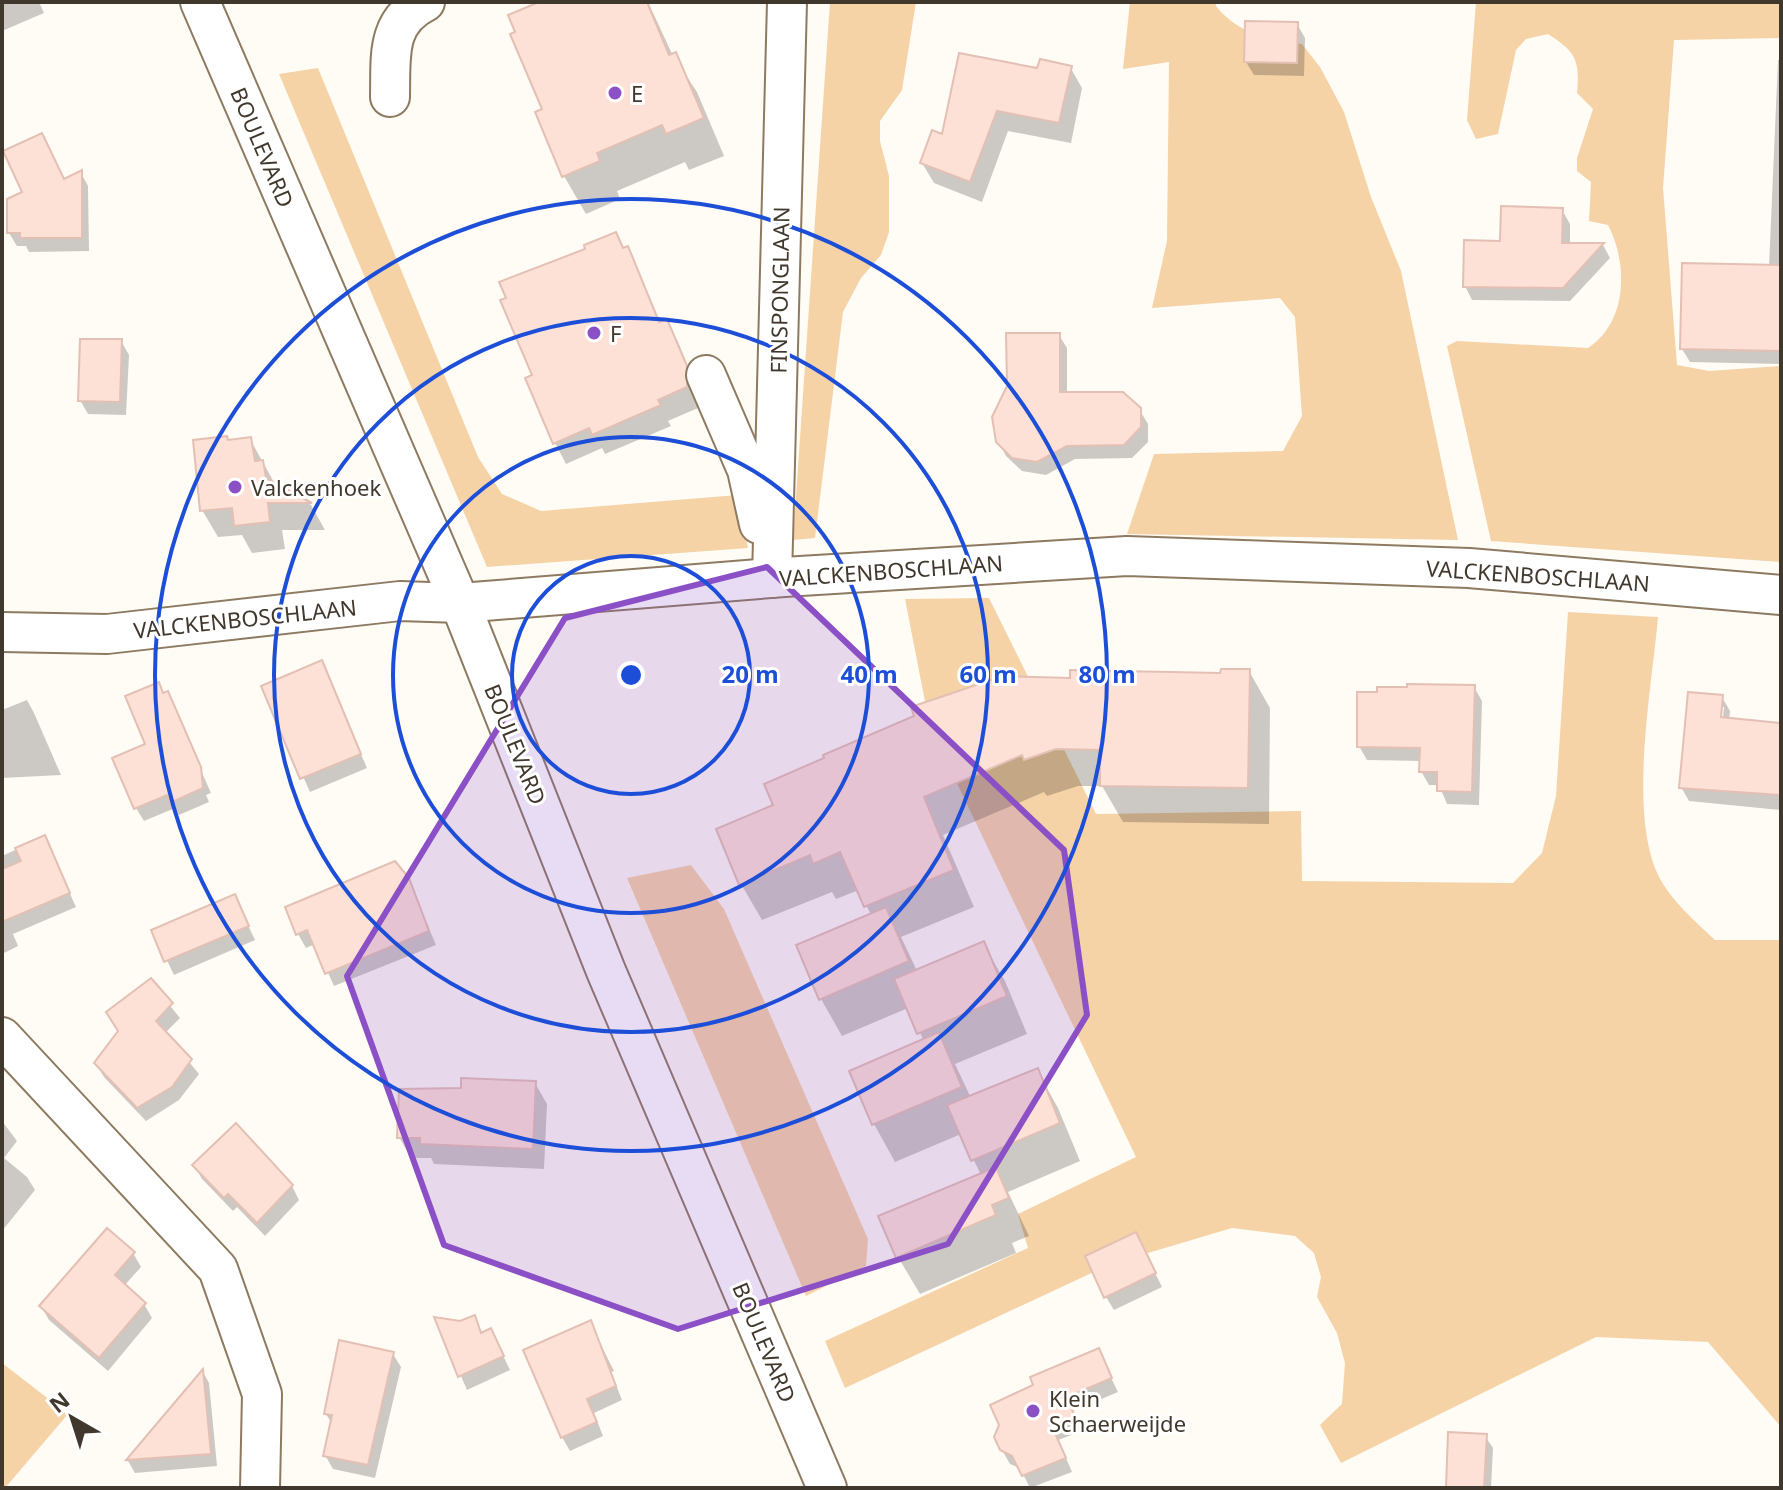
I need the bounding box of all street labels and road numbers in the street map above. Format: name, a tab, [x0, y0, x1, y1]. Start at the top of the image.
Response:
street label: BOULEVARD	[224, 82, 302, 212]
street label: FINSPONGLAAN	[763, 206, 795, 374]
street label: VALCKENBOSCHLAAN	[778, 547, 1004, 593]
street label: VALCKENBOSCHLAAN	[1425, 552, 1651, 598]
street label: VALCKENBOSCHLAAN	[132, 591, 358, 645]
street label: BOULEVARD	[478, 679, 554, 809]
street label: BOULEVARD	[726, 1277, 804, 1407]

